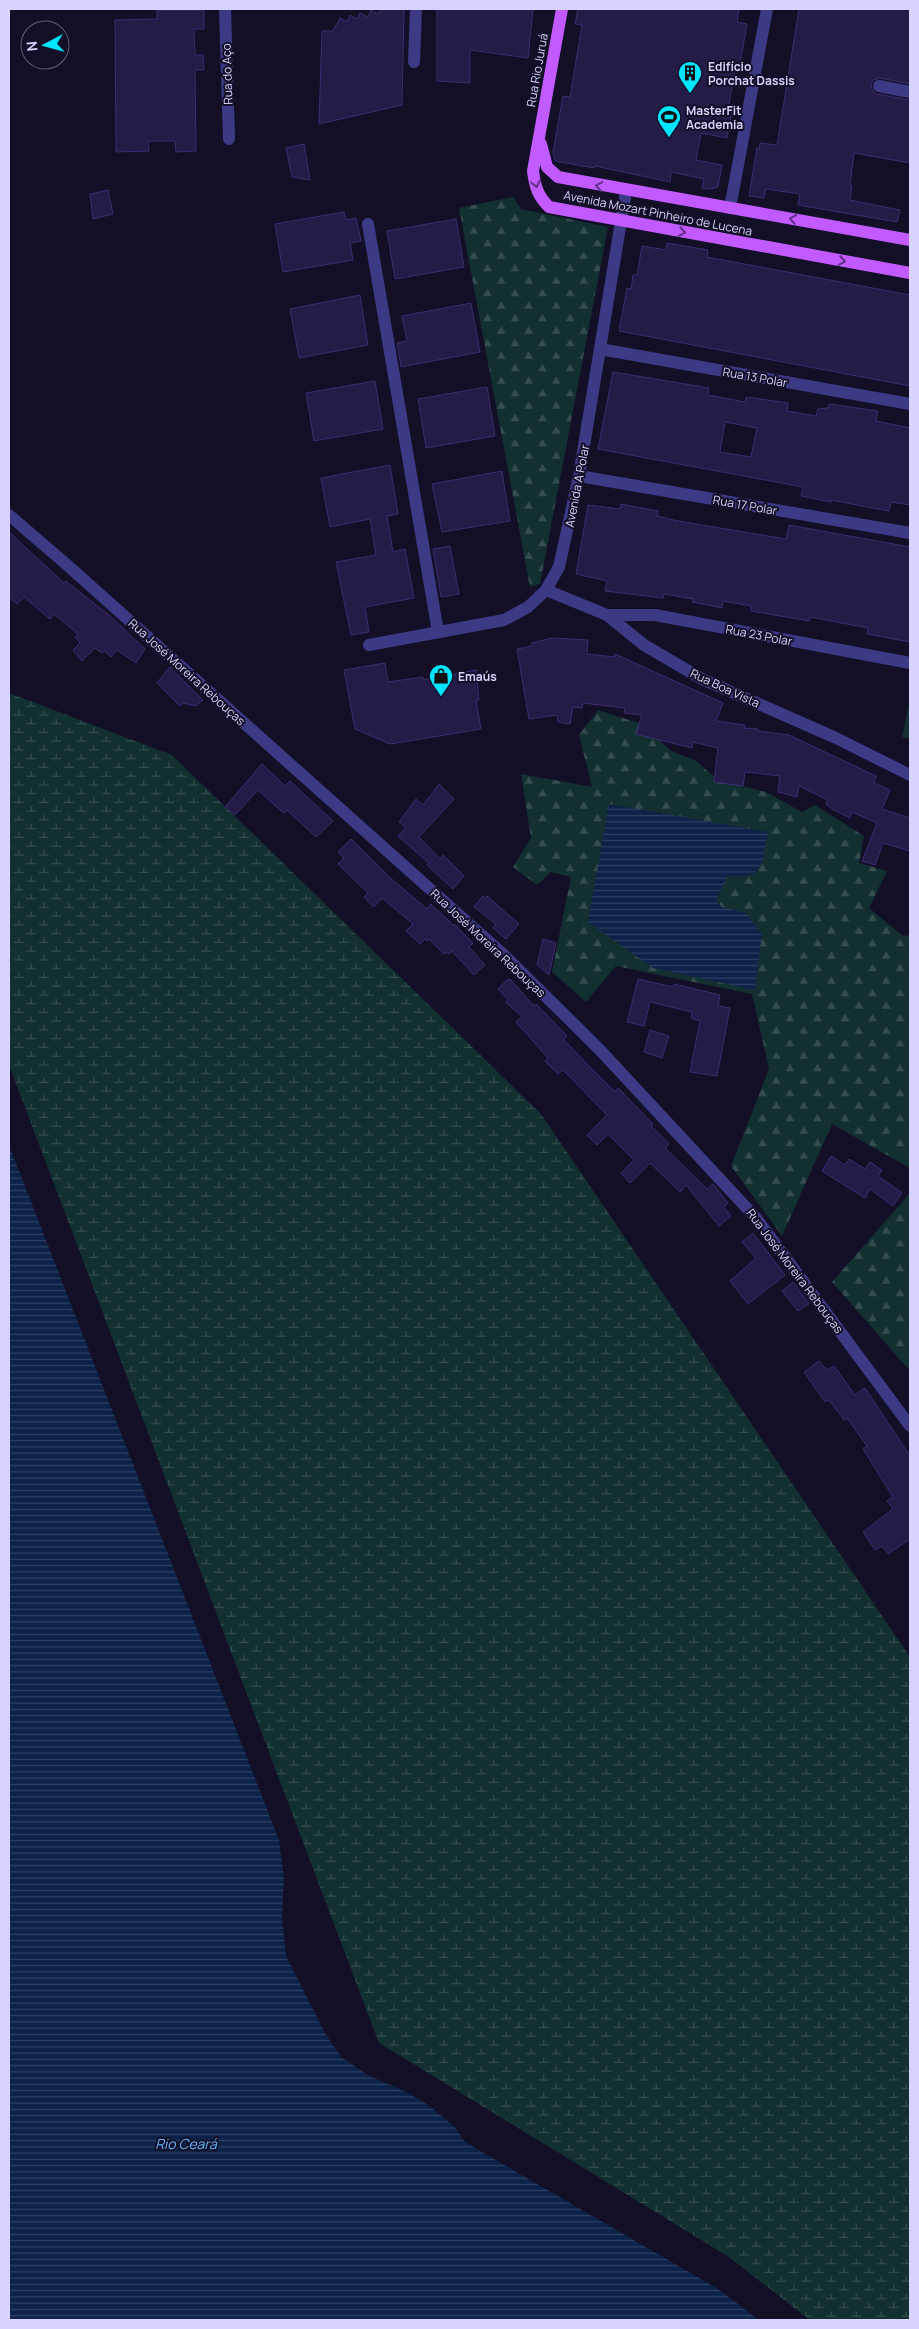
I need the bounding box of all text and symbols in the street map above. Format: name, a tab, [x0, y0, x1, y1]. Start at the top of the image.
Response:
north arrow	[20, 20, 70, 70]
street label: Rua Rio Juruá	[522, 32, 552, 108]
text: N	[22, 40, 42, 52]
street label: Rua do Aço	[217, 43, 237, 105]
place label: Edifício Porchat Dassis	[708, 58, 795, 89]
building icon: Edifício Porchat Dassis	[677, 60, 703, 94]
place label: MasterFit Academia	[686, 102, 743, 133]
sports icon: MasterFit Academia	[656, 104, 682, 138]
one-way arrow	[530, 180, 541, 188]
one-way arrow	[594, 181, 603, 192]
street label: Avenida Mozart Pinheiro de Lucena	[562, 186, 754, 240]
one-way arrow	[789, 215, 798, 225]
one-way arrow	[677, 227, 686, 237]
one-way arrow	[837, 255, 846, 265]
street label: Rua 13 Polar	[721, 363, 789, 391]
street label: Avenida A Polar	[561, 442, 593, 529]
street label: Rua 17 Polar	[712, 491, 779, 519]
street label: Rua José Moreira Rebouças	[125, 615, 249, 729]
street label: Rua 23 Polar	[724, 620, 795, 650]
shop icon: Emaús	[428, 663, 454, 697]
street label: Rua Boa Vista	[687, 664, 763, 712]
place label: Emaús	[458, 668, 497, 685]
street label: Rua José Moreira Rebouças	[427, 885, 549, 1001]
street label: Rua José Moreira Rebouças	[742, 1205, 848, 1337]
water label: Rio Ceará	[155, 2134, 218, 2153]

